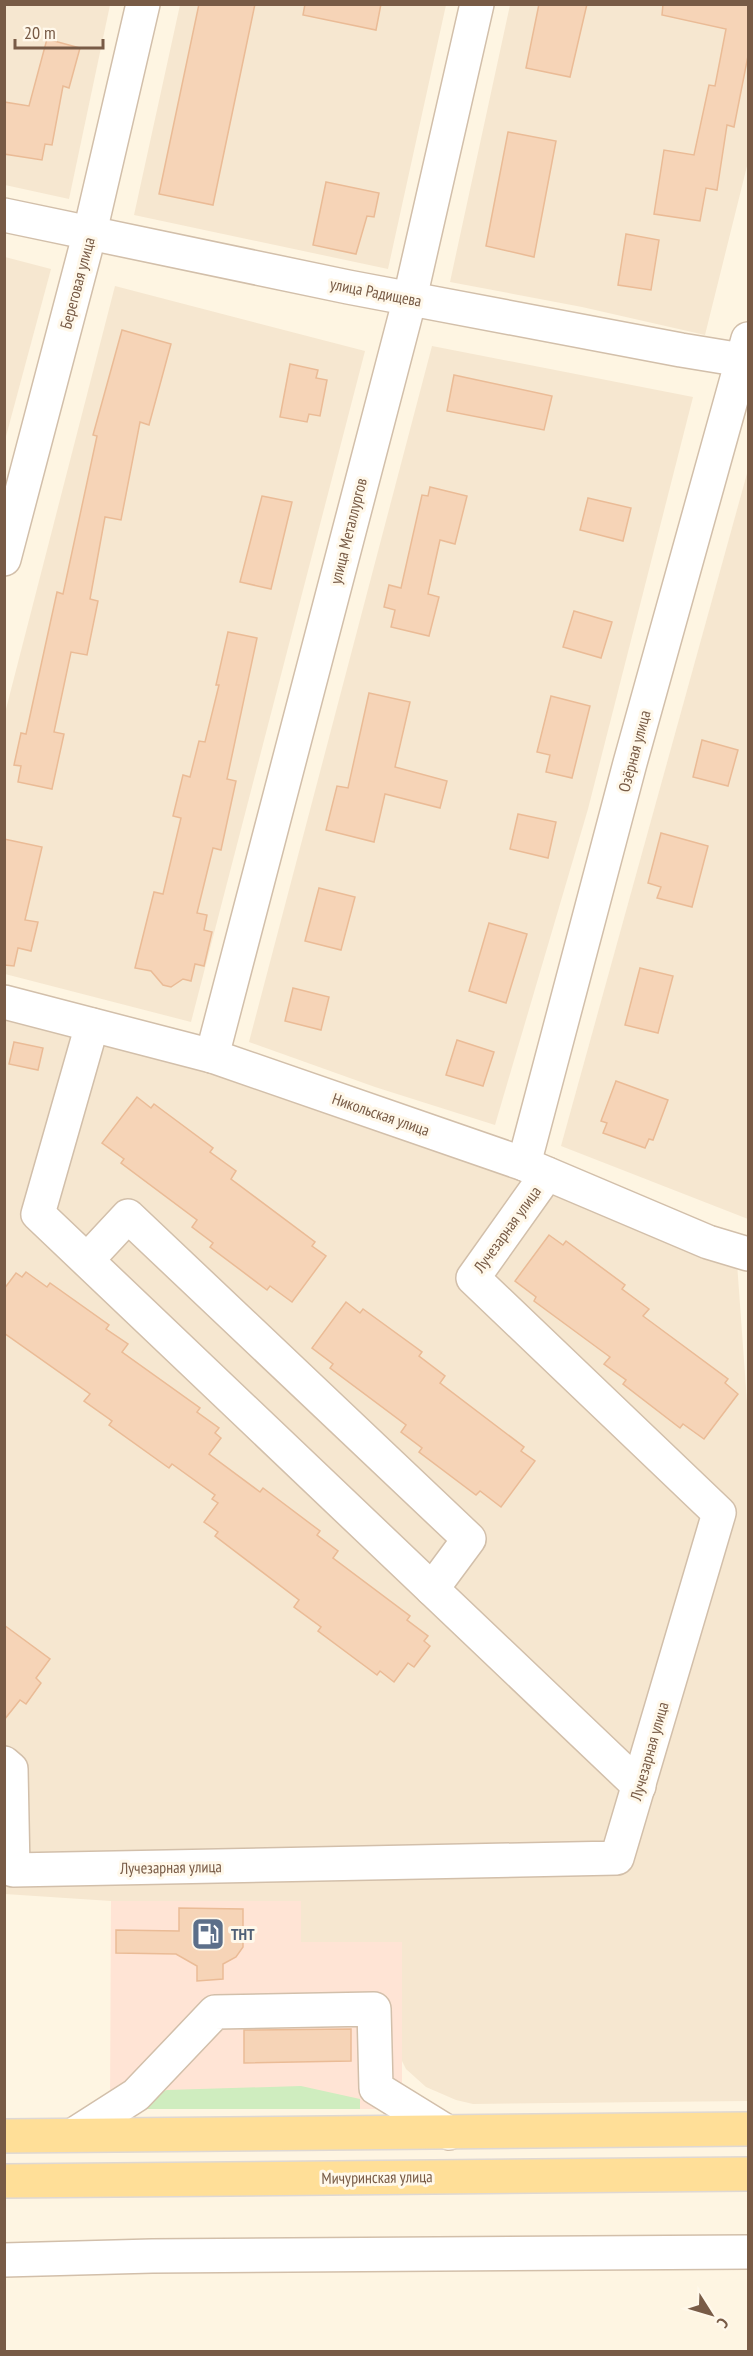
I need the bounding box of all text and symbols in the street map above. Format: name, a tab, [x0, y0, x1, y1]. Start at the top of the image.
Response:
scale bar	[15, 12, 104, 50]
text: 20 m	[24, 21, 56, 44]
street label: Береговая улица	[55, 235, 99, 331]
street label: улица Радищева	[329, 273, 423, 311]
street label: улица Металлургов	[325, 476, 371, 586]
street label: Озёрная улица	[614, 708, 654, 794]
street label: Никольская улица	[330, 1088, 432, 1140]
street label: Лучезарная улица	[468, 1182, 545, 1277]
street label: Лучезарная улица	[625, 1699, 673, 1804]
street label: Лучезарная улица	[119, 1856, 222, 1878]
fuel station icon: ТНТ	[190, 1916, 226, 1952]
place label: ТНТ	[231, 1924, 255, 1944]
street label: Мичуринская улица	[321, 2166, 433, 2188]
north arrow	[681, 2284, 741, 2344]
text: С	[712, 2314, 733, 2333]

